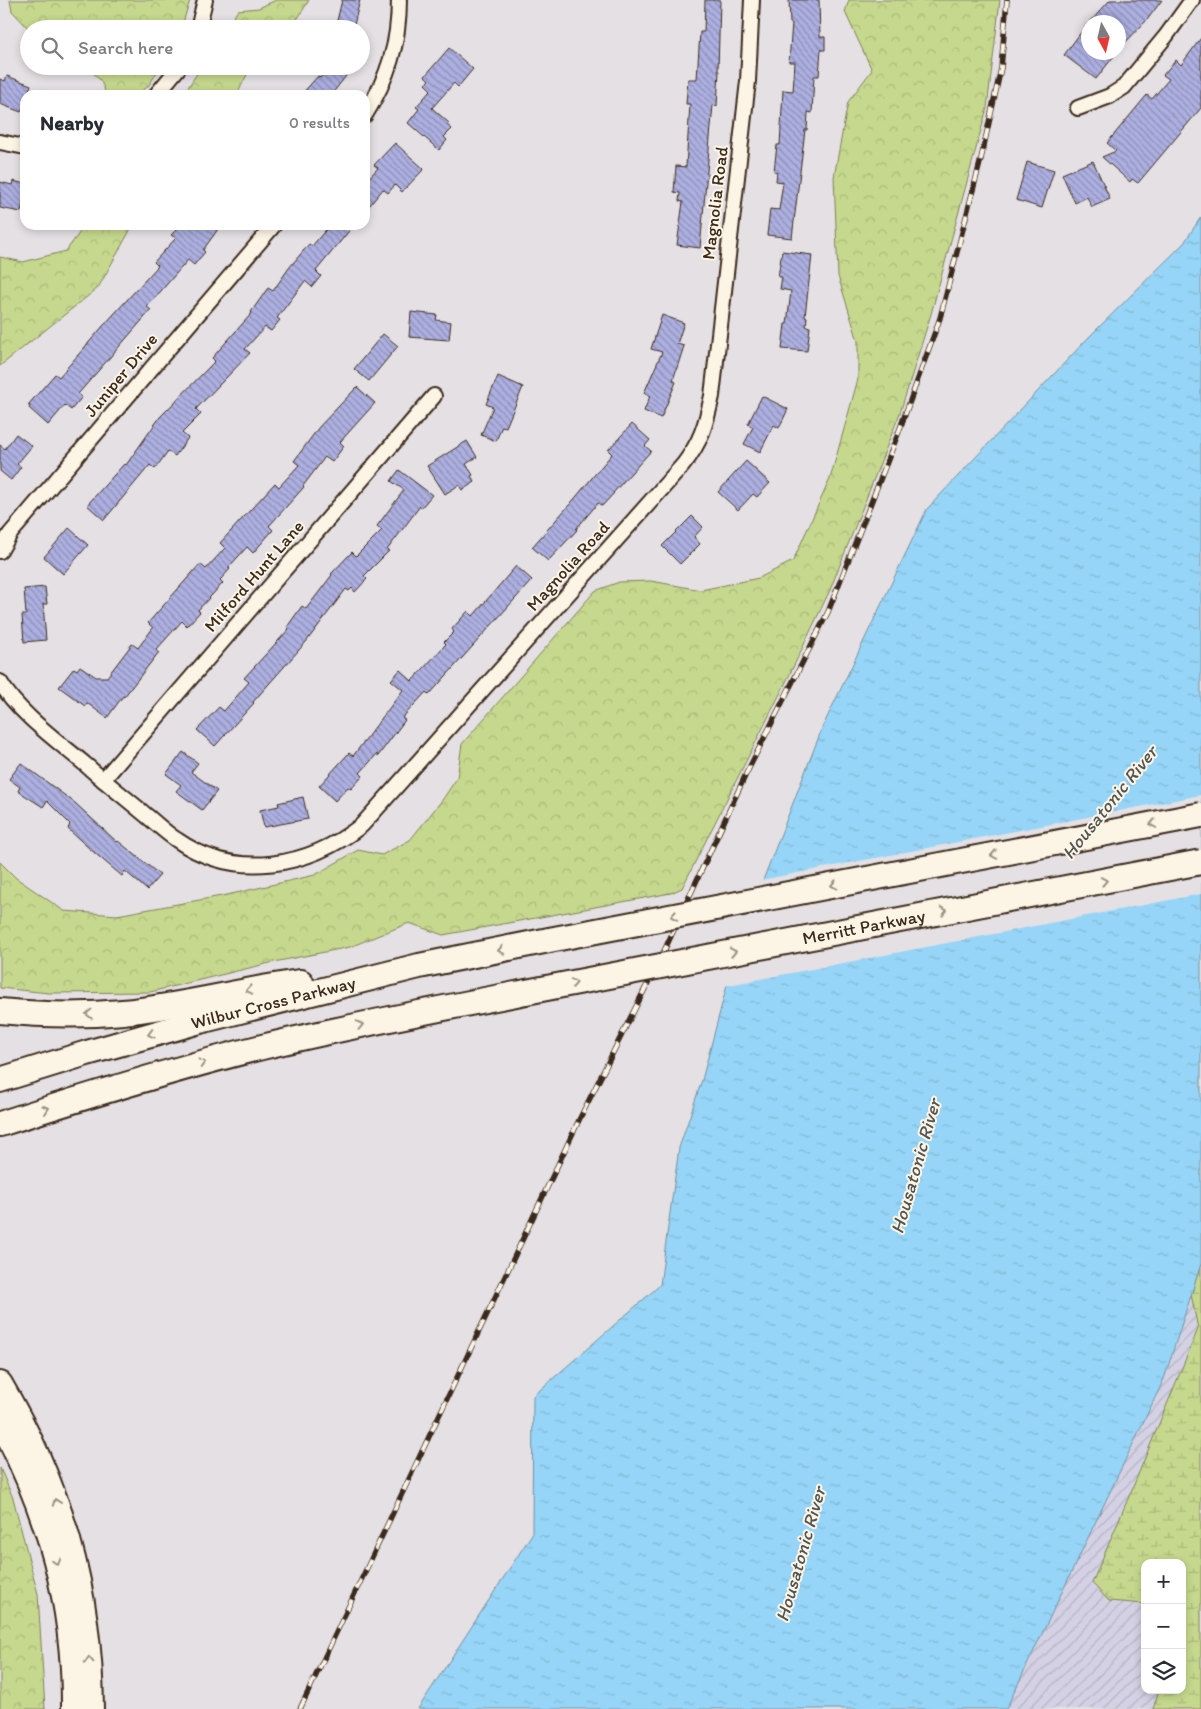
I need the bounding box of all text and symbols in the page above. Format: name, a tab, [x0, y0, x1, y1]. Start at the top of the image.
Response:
north arrow	[1081, 15, 1126, 60]
search box	[20, 20, 370, 75]
icon: search	[38, 34, 66, 62]
text: Search here	[78, 36, 173, 59]
text: Nearby	[40, 110, 104, 135]
text: 0 results	[289, 113, 350, 132]
street label: Magnolia Road	[697, 145, 733, 261]
street label: Juniper Drive	[80, 329, 162, 421]
street label: Milford Hunt Lane	[199, 516, 309, 636]
street label: Magnolia Road	[522, 516, 614, 616]
water label: Housatonic River	[1057, 739, 1164, 864]
one-way arrow	[1149, 818, 1158, 829]
one-way arrow	[989, 849, 998, 859]
one-way arrow	[1099, 876, 1108, 886]
one-way arrow	[830, 880, 838, 890]
street label: Merritt Parkway	[801, 904, 927, 950]
one-way arrow	[940, 907, 949, 917]
one-way arrow	[670, 911, 679, 921]
one-way arrow	[497, 944, 505, 954]
one-way arrow	[729, 947, 738, 958]
street label: Wilbur Cross Parkway	[188, 971, 358, 1034]
one-way arrow	[569, 978, 578, 988]
one-way arrow	[245, 984, 254, 994]
one-way arrow	[85, 1009, 92, 1019]
one-way arrow	[356, 1020, 365, 1031]
one-way arrow	[147, 1028, 156, 1039]
one-way arrow	[198, 1058, 206, 1068]
water label: Housatonic River	[885, 1094, 946, 1236]
one-way arrow	[42, 1104, 50, 1114]
water label: Housatonic River	[770, 1482, 831, 1624]
one-way arrow	[52, 1498, 62, 1506]
one-way arrow	[51, 1558, 62, 1567]
map controls	[1141, 1559, 1186, 1694]
button: +	[1141, 1559, 1186, 1604]
button: −	[1141, 1604, 1186, 1649]
button: layers	[1141, 1649, 1186, 1694]
one-way arrow	[84, 1656, 95, 1664]

